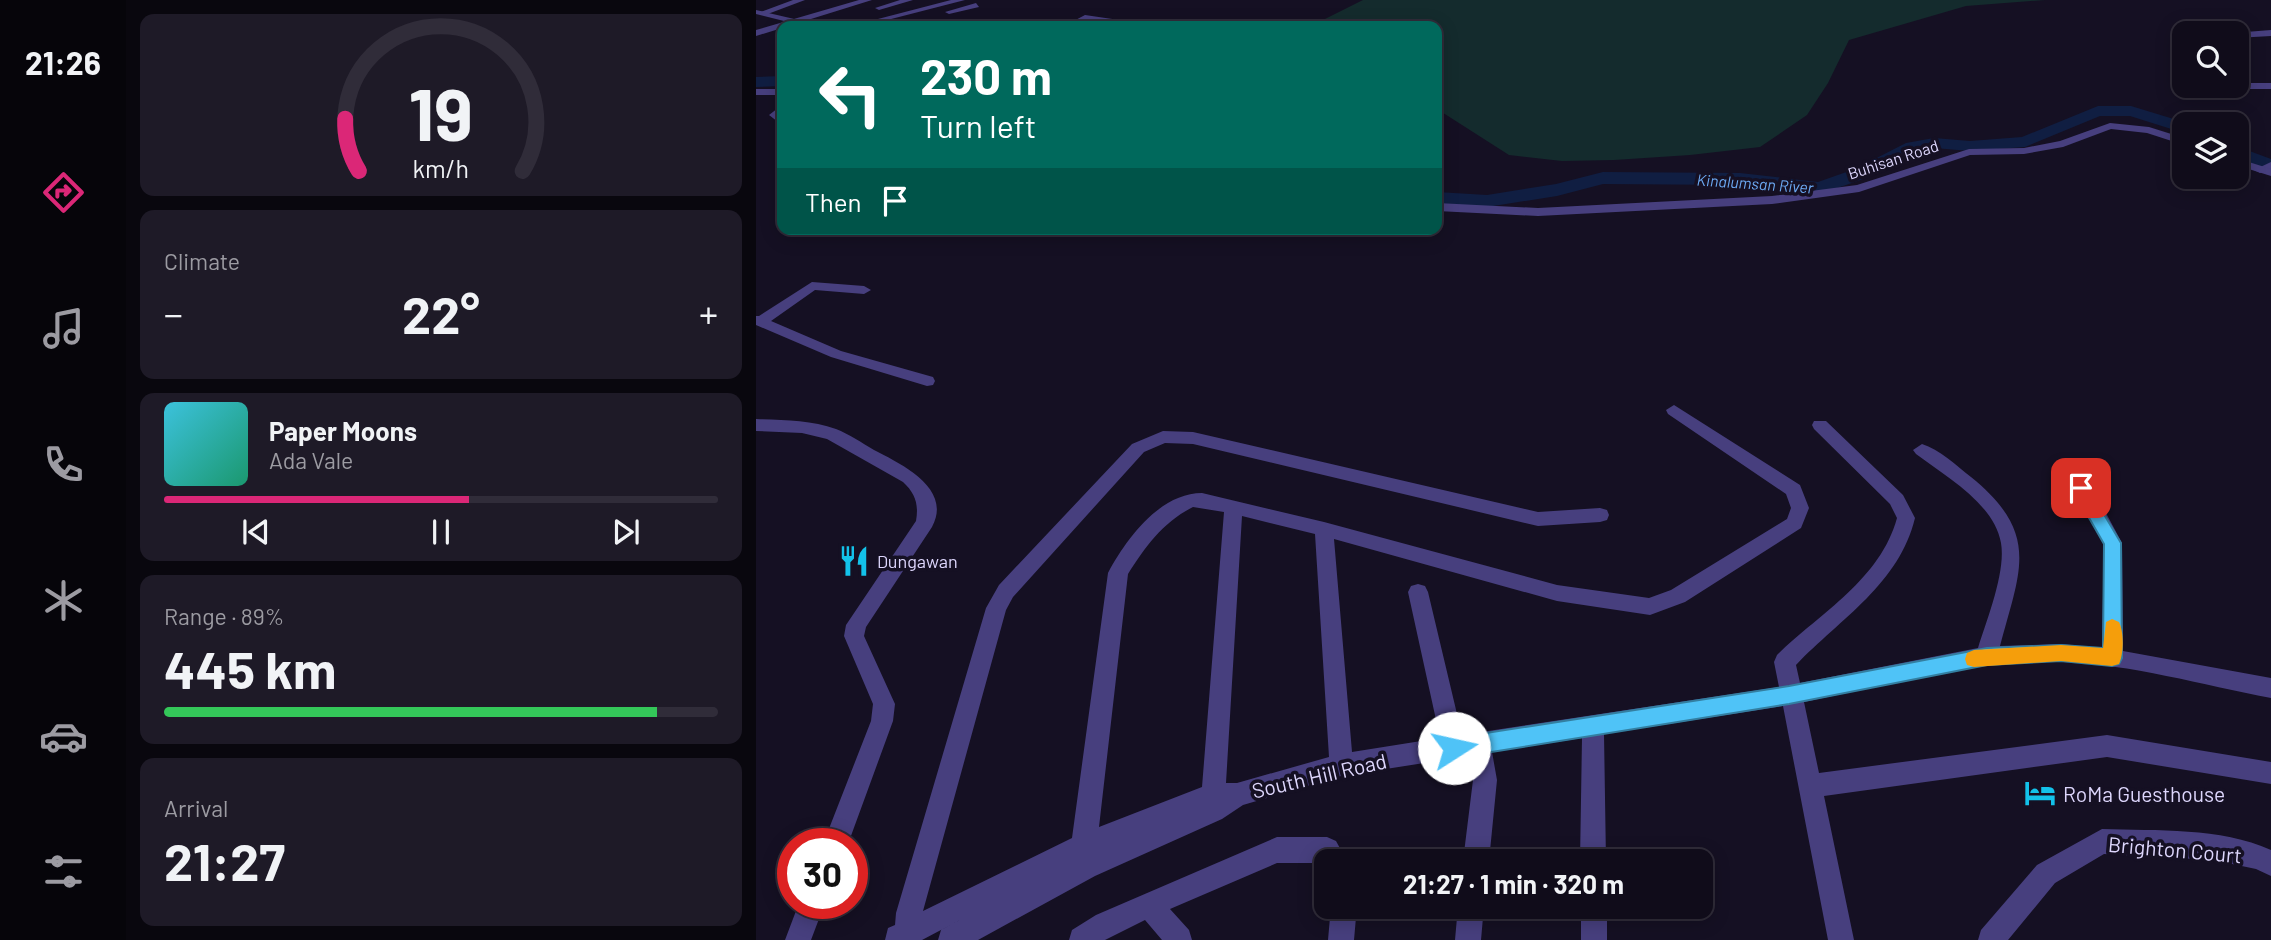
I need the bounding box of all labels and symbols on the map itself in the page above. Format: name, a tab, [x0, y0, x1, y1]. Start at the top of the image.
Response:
street label: Buhisan Road	[1845, 135, 1941, 183]
water label: Kinalumsan River	[1696, 169, 1815, 197]
pin	[2051, 458, 2111, 518]
restaurant icon: Dungawan	[837, 544, 871, 578]
place label: Dungawan	[877, 550, 958, 572]
position arrow	[1417, 711, 1491, 785]
street label: South Hill Road	[1249, 747, 1389, 803]
hotel icon: RoMa Guesthouse	[2023, 776, 2057, 810]
place label: RoMa Guesthouse	[2063, 781, 2225, 806]
speed limit sign: 30	[777, 828, 868, 919]
street label: Brighton Court	[2107, 831, 2243, 867]

